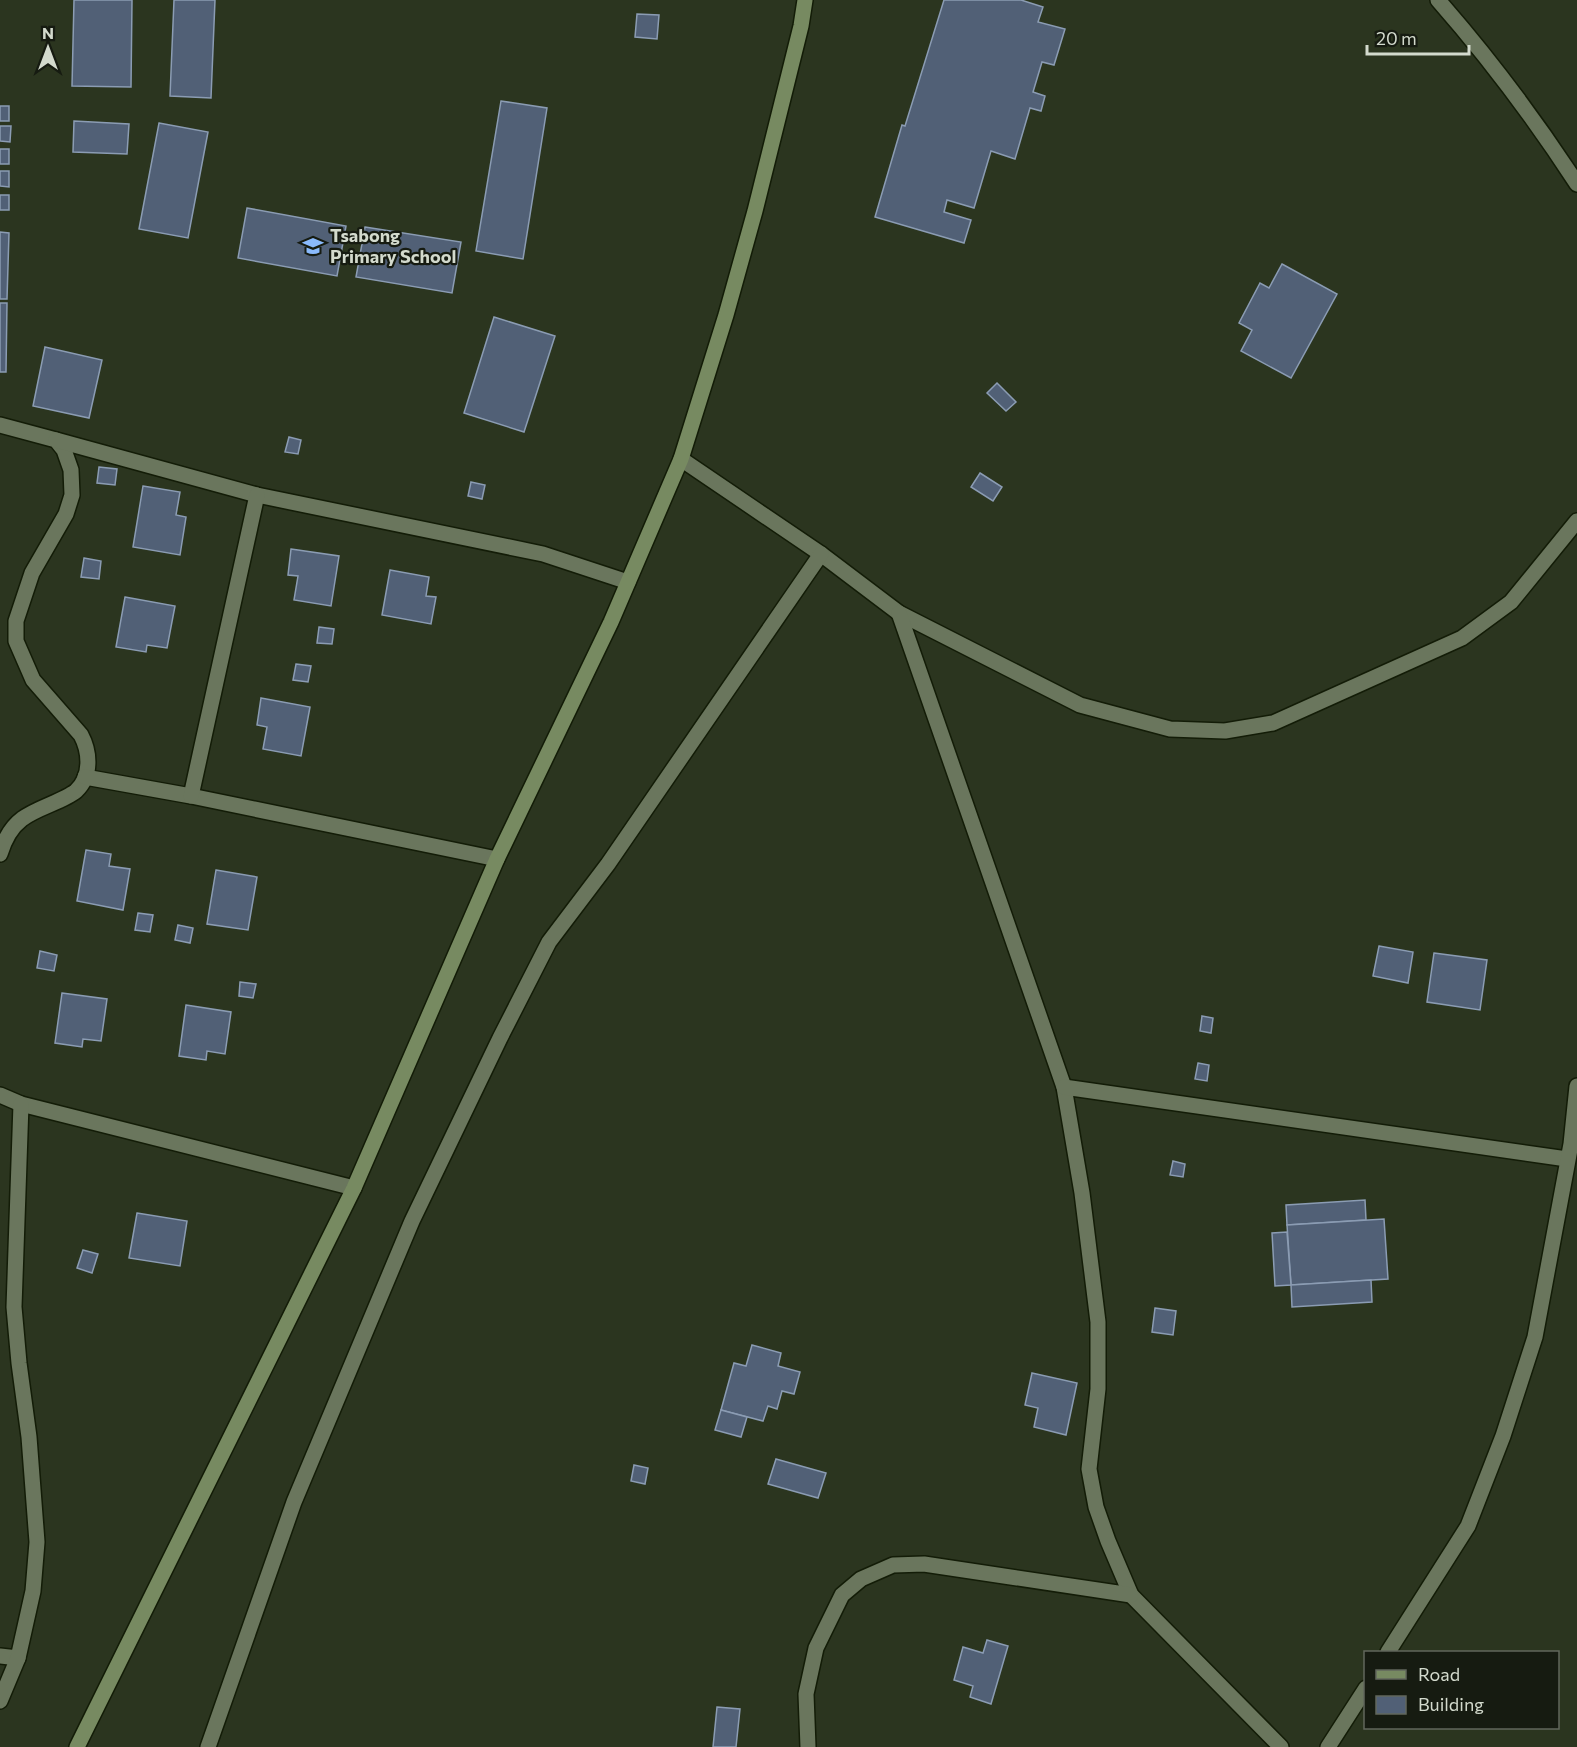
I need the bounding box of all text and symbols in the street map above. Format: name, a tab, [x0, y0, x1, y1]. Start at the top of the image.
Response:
north arrow	[18, 18, 78, 78]
scale bar	[1367, 18, 1469, 56]
text: N	[42, 23, 54, 42]
text: 20 m	[1376, 27, 1417, 49]
place label: Tsabong Primary School	[330, 224, 456, 267]
school or university icon: Tsabong Primary School	[301, 234, 325, 258]
legend	[1364, 1651, 1559, 1729]
text: Road	[1418, 1663, 1460, 1685]
text: Building	[1418, 1693, 1484, 1715]

